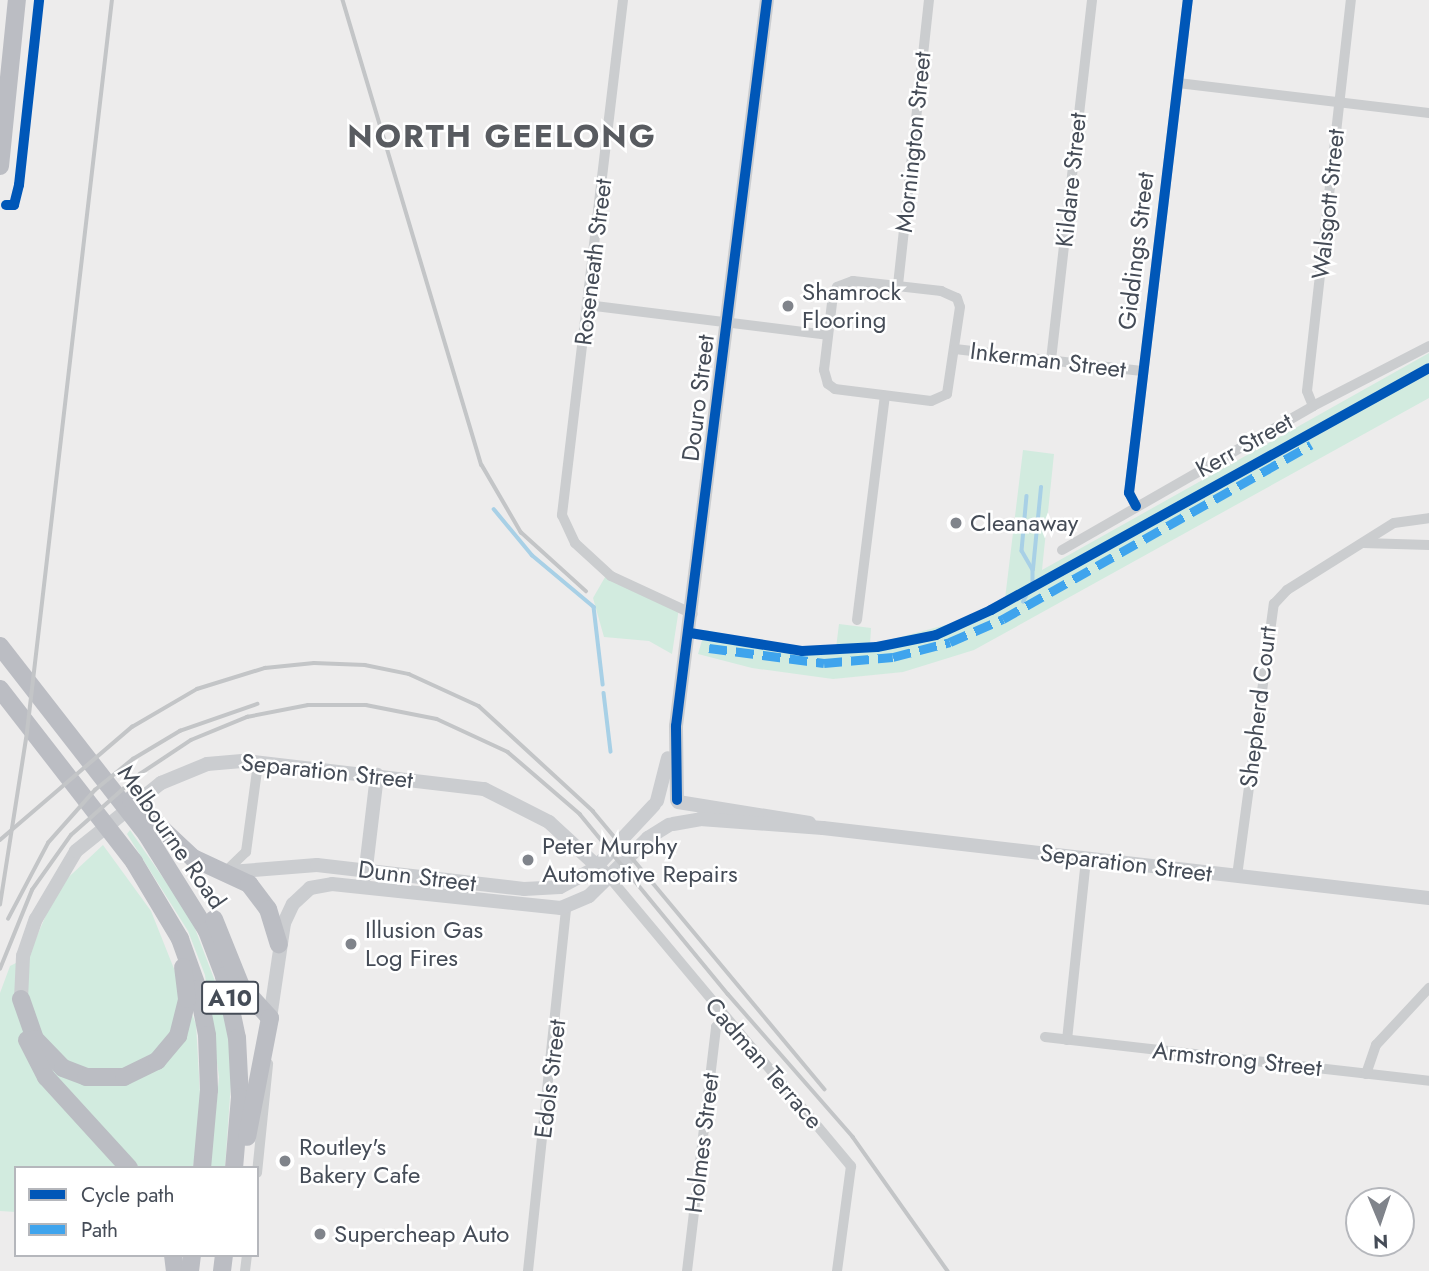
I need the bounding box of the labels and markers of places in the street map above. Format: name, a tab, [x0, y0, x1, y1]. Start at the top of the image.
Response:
place label: Shamrock Flooring	[802, 278, 901, 334]
marker: Shamrock Flooring	[780, 298, 796, 314]
place label: Cleanaway	[970, 509, 1078, 537]
marker: Cleanaway	[948, 515, 964, 531]
place label: Peter Murphy Automotive Repairs	[542, 832, 738, 888]
marker: Peter Murphy Automotive Repairs	[520, 852, 536, 868]
place label: Illusion Gas Log Fires	[365, 916, 483, 972]
marker: Illusion Gas Log Fires	[343, 936, 359, 952]
place label: Routley's Bakery Cafe	[299, 1133, 420, 1189]
marker: Routley's Bakery Cafe	[277, 1153, 293, 1169]
place label: Supercheap Auto	[334, 1220, 509, 1248]
marker: Supercheap Auto	[312, 1226, 328, 1242]

